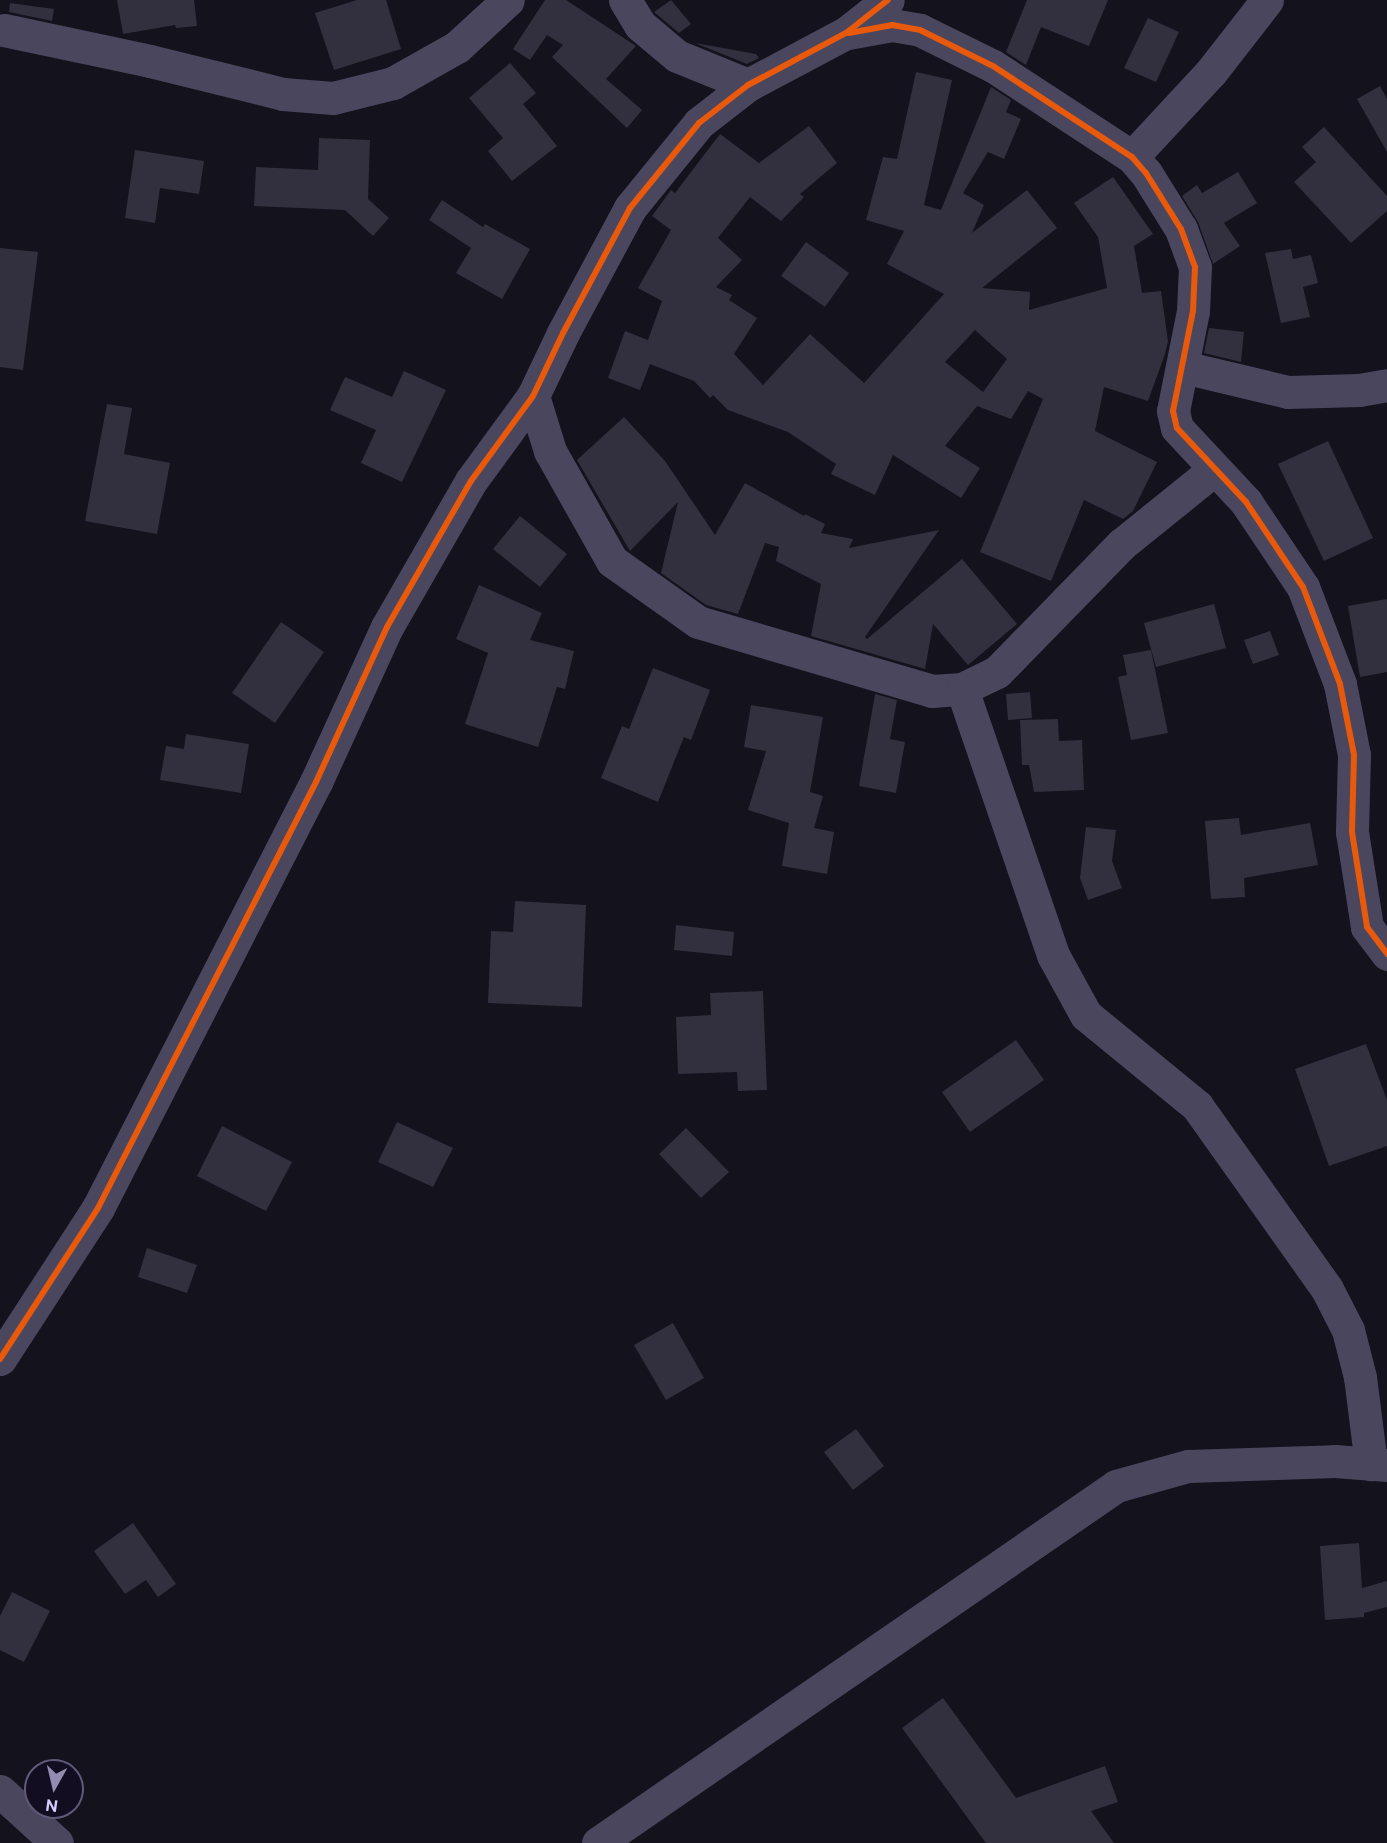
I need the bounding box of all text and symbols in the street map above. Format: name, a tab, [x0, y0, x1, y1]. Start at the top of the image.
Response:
north arrow	[24, 1759, 84, 1819]
text: N	[44, 1795, 59, 1816]

